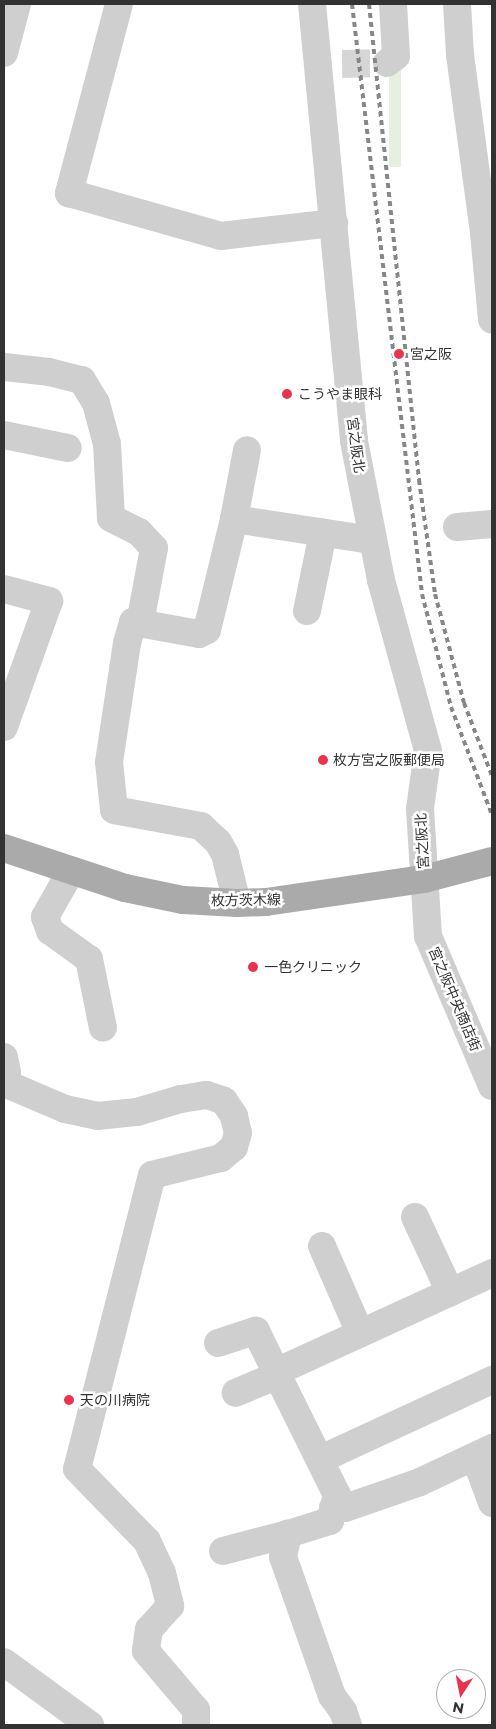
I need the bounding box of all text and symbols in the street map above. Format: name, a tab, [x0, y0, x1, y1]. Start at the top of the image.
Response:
place label: 宮之阪	[410, 346, 452, 362]
marker: 宮之阪	[392, 347, 406, 361]
place label: こうやま眼科	[298, 386, 382, 402]
marker: こうやま眼科	[280, 387, 294, 401]
street label: 宮之阪北	[344, 416, 368, 474]
place label: 枚方宮之阪郵便局	[333, 752, 445, 768]
marker: 枚方宮之阪郵便局	[317, 754, 329, 766]
street label: 宮之阪北	[412, 813, 432, 869]
street label: 枚方茨木線	[211, 891, 281, 909]
street label: 宮之阪中央商店街	[425, 944, 485, 1054]
place label: 一色クリニック	[264, 959, 362, 975]
marker: 一色クリニック	[246, 960, 260, 974]
place label: 天の川病院	[80, 1392, 150, 1408]
marker: 天の川病院	[62, 1393, 76, 1407]
north arrow	[436, 1669, 486, 1719]
text: N	[451, 1698, 466, 1718]

